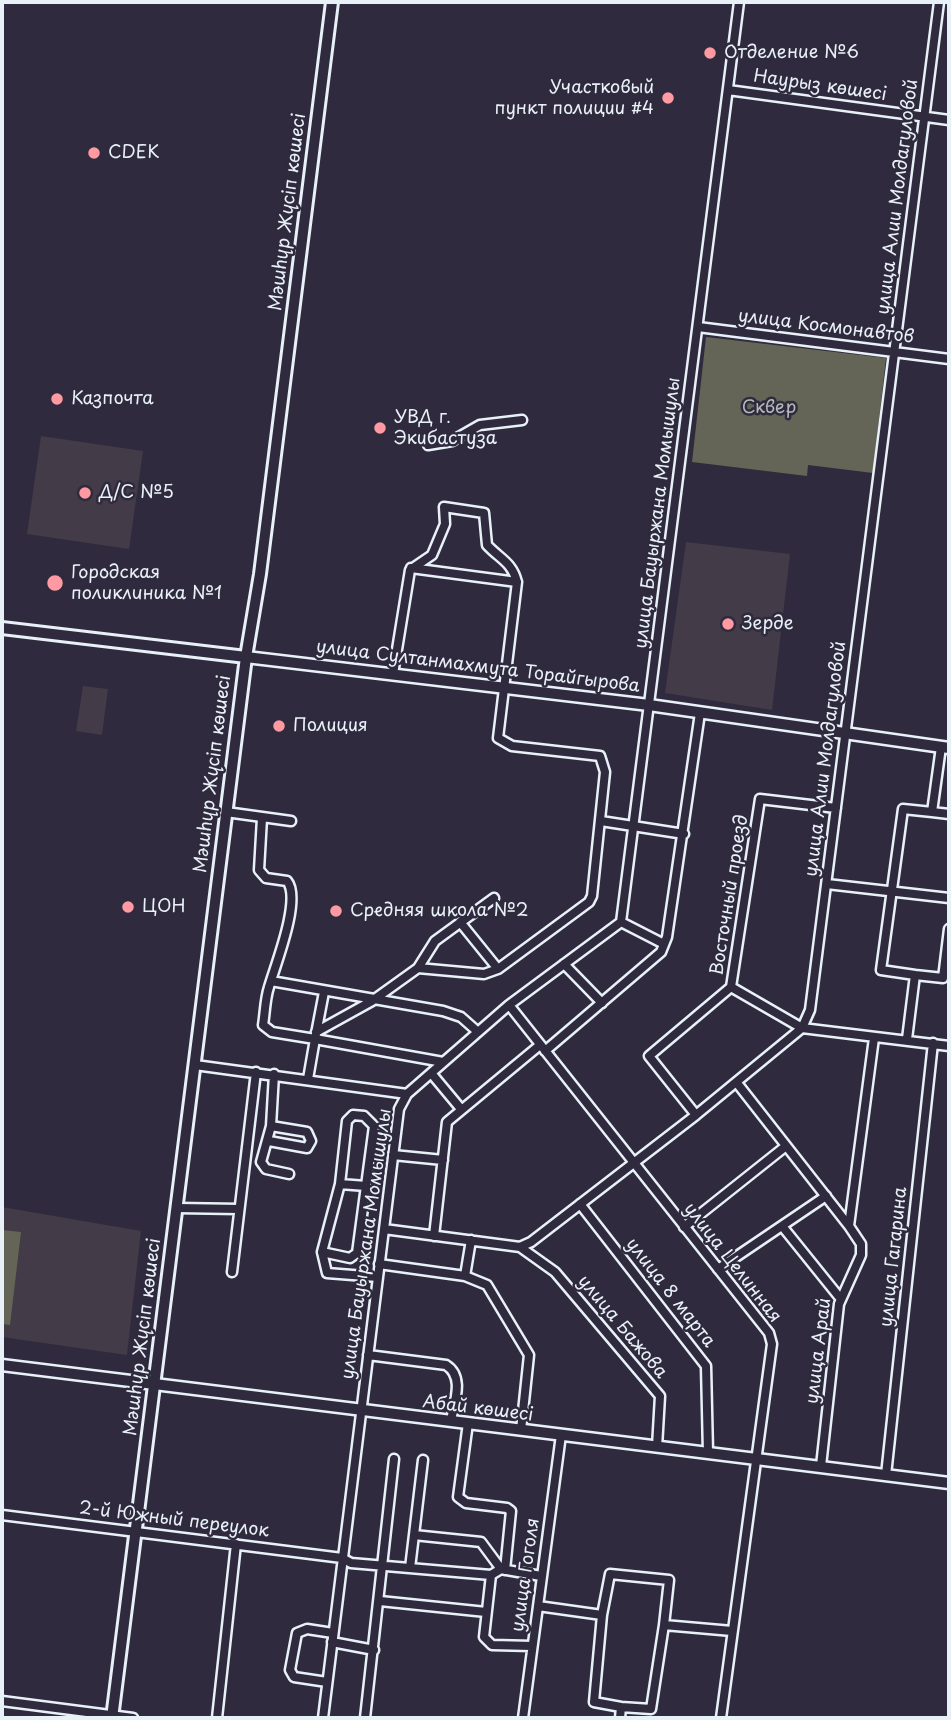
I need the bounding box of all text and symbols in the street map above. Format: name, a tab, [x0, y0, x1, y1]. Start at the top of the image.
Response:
place label: Отделение №6	[724, 42, 859, 64]
marker: Отделение №6	[702, 45, 718, 61]
street label: Наурыз көшесі	[752, 66, 888, 106]
place label: Участковый пункт полиции #4	[495, 77, 654, 119]
street label: улица Алии Молдагуловой	[873, 78, 923, 316]
marker: Участковый пункт полиции #4	[660, 90, 676, 106]
street label: Мәшһүр Жүсіп көшесі	[265, 112, 311, 312]
place label: CDEK	[108, 142, 159, 164]
marker: CDEK	[86, 145, 102, 161]
street label: улица Космонавтов	[737, 306, 915, 348]
street label: улица Бауыржана Момышулы	[631, 376, 685, 650]
place label: Казпочта	[71, 388, 154, 410]
marker: Казпочта	[49, 391, 65, 407]
park label: Сквер	[742, 397, 796, 419]
place label: УВД г. Экибастуза	[394, 407, 497, 450]
marker: УВД г. Экибастуза	[372, 420, 388, 436]
place label: Д/С №5	[99, 482, 174, 504]
marker: Д/С №5	[77, 485, 93, 501]
place label: Городская поликлиника №1	[71, 562, 222, 604]
marker: Городская поликлиника №1	[45, 573, 65, 593]
place label: Зерде	[742, 613, 794, 635]
marker: Зерде	[720, 616, 736, 632]
street label: улица Султанмахмута Торайгырова	[315, 636, 641, 698]
street label: улица Алии Молдагуловой	[801, 640, 851, 878]
street label: Мәшһүр Жүсіп көшесі	[190, 674, 236, 874]
place label: Полиция	[293, 715, 368, 737]
marker: Полиция	[271, 718, 287, 734]
street label: Восточный проезд	[707, 813, 753, 977]
place label: ЦОН	[142, 896, 185, 918]
marker: ЦОН	[120, 899, 136, 915]
place label: Средняя школа №2	[350, 900, 528, 922]
marker: Средняя школа №2	[328, 903, 344, 919]
street label: улица Бауыржана Момышулы	[337, 1107, 397, 1381]
street label: улица Гагарина	[876, 1186, 912, 1328]
street label: улица Целинная	[679, 1199, 785, 1327]
street label: улица 8 марта	[621, 1234, 719, 1352]
street label: Мәшһүр Жүсіп көшесі	[120, 1237, 166, 1437]
street label: улица Бажова	[573, 1271, 671, 1383]
street label: улица Арай	[802, 1297, 836, 1405]
street label: Абай көшесі	[421, 1391, 535, 1427]
street label: 2-й Южный переулок	[78, 1498, 270, 1542]
street label: улица Гоголя	[507, 1517, 545, 1633]

